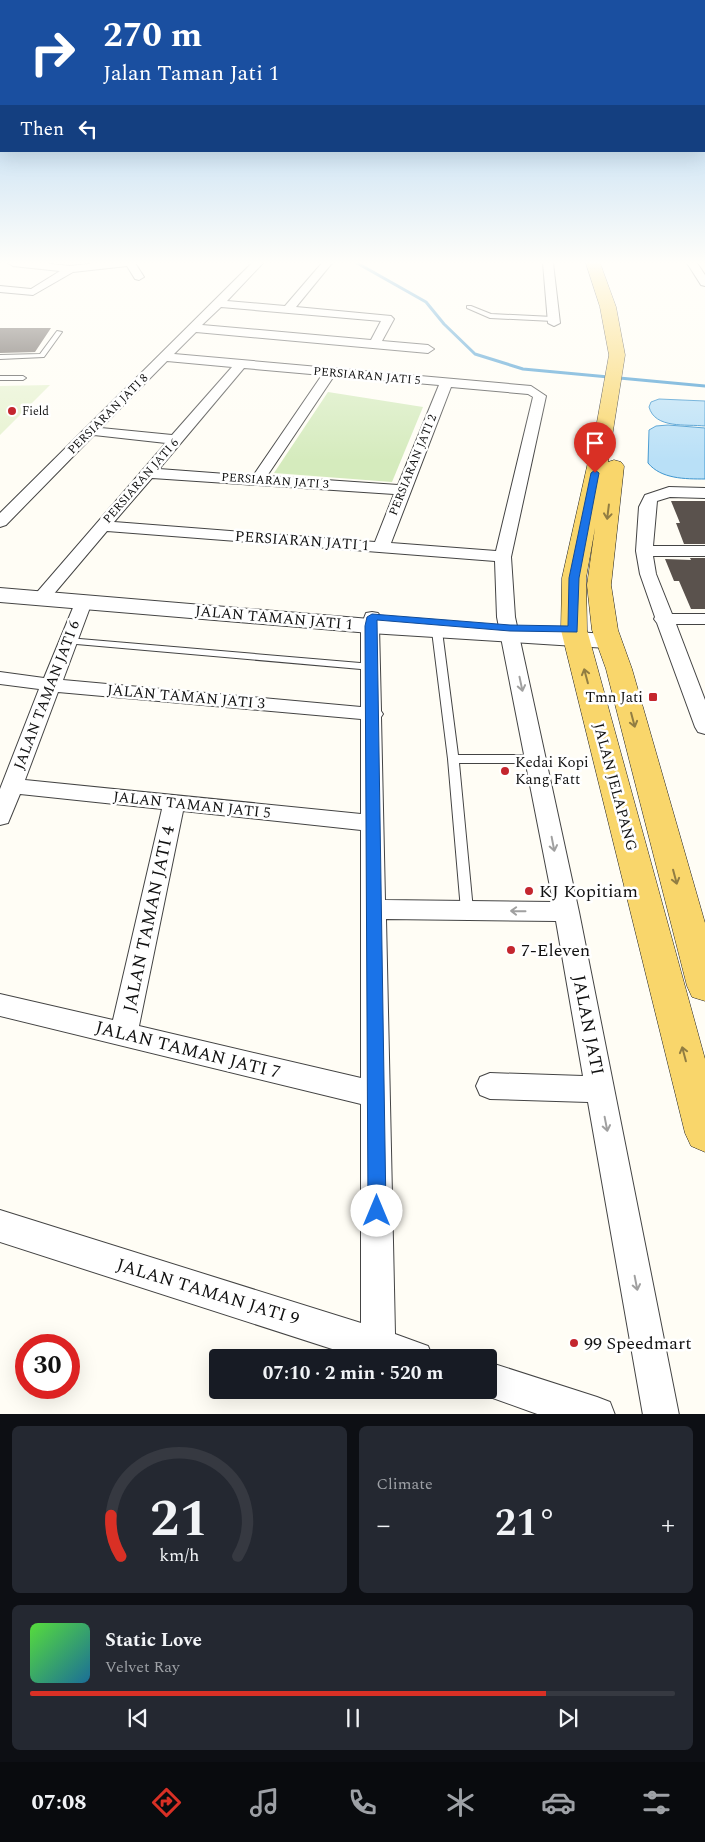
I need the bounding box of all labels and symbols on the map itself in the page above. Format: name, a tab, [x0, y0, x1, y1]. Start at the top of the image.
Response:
street label: PERSIARAN JATI 5	[313, 362, 421, 390]
street label: PERSIARAN JATI 8	[63, 369, 153, 459]
place label: Field	[22, 402, 49, 421]
marker: Field	[6, 405, 18, 417]
street label: PERSIARAN JATI 2	[384, 412, 442, 518]
pin	[574, 422, 616, 473]
street label: PERSIARAN JATI 6	[99, 434, 183, 528]
street label: PERSIARAN JATI 3	[221, 468, 329, 494]
one-way arrow	[603, 504, 613, 520]
street label: PERSIARAN JATI 1	[234, 525, 370, 557]
street label: JALAN TAMAN JATI 1	[194, 600, 354, 636]
street label: JALAN TAMAN JATI 6	[8, 617, 86, 773]
one-way arrow	[581, 669, 590, 685]
one-way arrow	[517, 676, 526, 692]
street label: JALAN TAMAN JATI 3	[106, 679, 266, 715]
place label: Tmn Jati	[585, 686, 643, 709]
marker: Tmn Jati	[647, 691, 659, 703]
one-way arrow	[629, 712, 638, 728]
street label: JALAN JELAPANG	[587, 720, 643, 854]
place label: Kedai Kopi Kang Fatt	[515, 751, 589, 791]
marker: Kedai Kopi Kang Fatt	[499, 765, 511, 777]
street label: JALAN TAMAN JATI 5	[112, 785, 272, 825]
street label: JALAN TAMAN JATI 4	[116, 823, 182, 1015]
one-way arrow	[549, 835, 558, 851]
one-way arrow	[671, 869, 681, 885]
place label: KJ Kopitiam	[539, 878, 638, 905]
marker: KJ Kopitiam	[523, 885, 535, 897]
one-way arrow	[510, 906, 526, 916]
place label: 7-Eleven	[521, 937, 590, 964]
marker: 7-Eleven	[505, 944, 517, 956]
street label: JALAN JATI	[565, 973, 611, 1077]
street label: JALAN TAMAN JATI 7	[93, 1014, 283, 1086]
one-way arrow	[679, 1046, 688, 1062]
one-way arrow	[602, 1115, 612, 1131]
position arrow	[350, 1184, 402, 1236]
street label: JALAN TAMAN JATI 9	[113, 1251, 303, 1333]
one-way arrow	[632, 1275, 642, 1291]
place label: 99 Speedmart	[584, 1330, 692, 1357]
speed limit sign: 30	[15, 1334, 80, 1399]
marker: 99 Speedmart	[568, 1337, 580, 1349]

